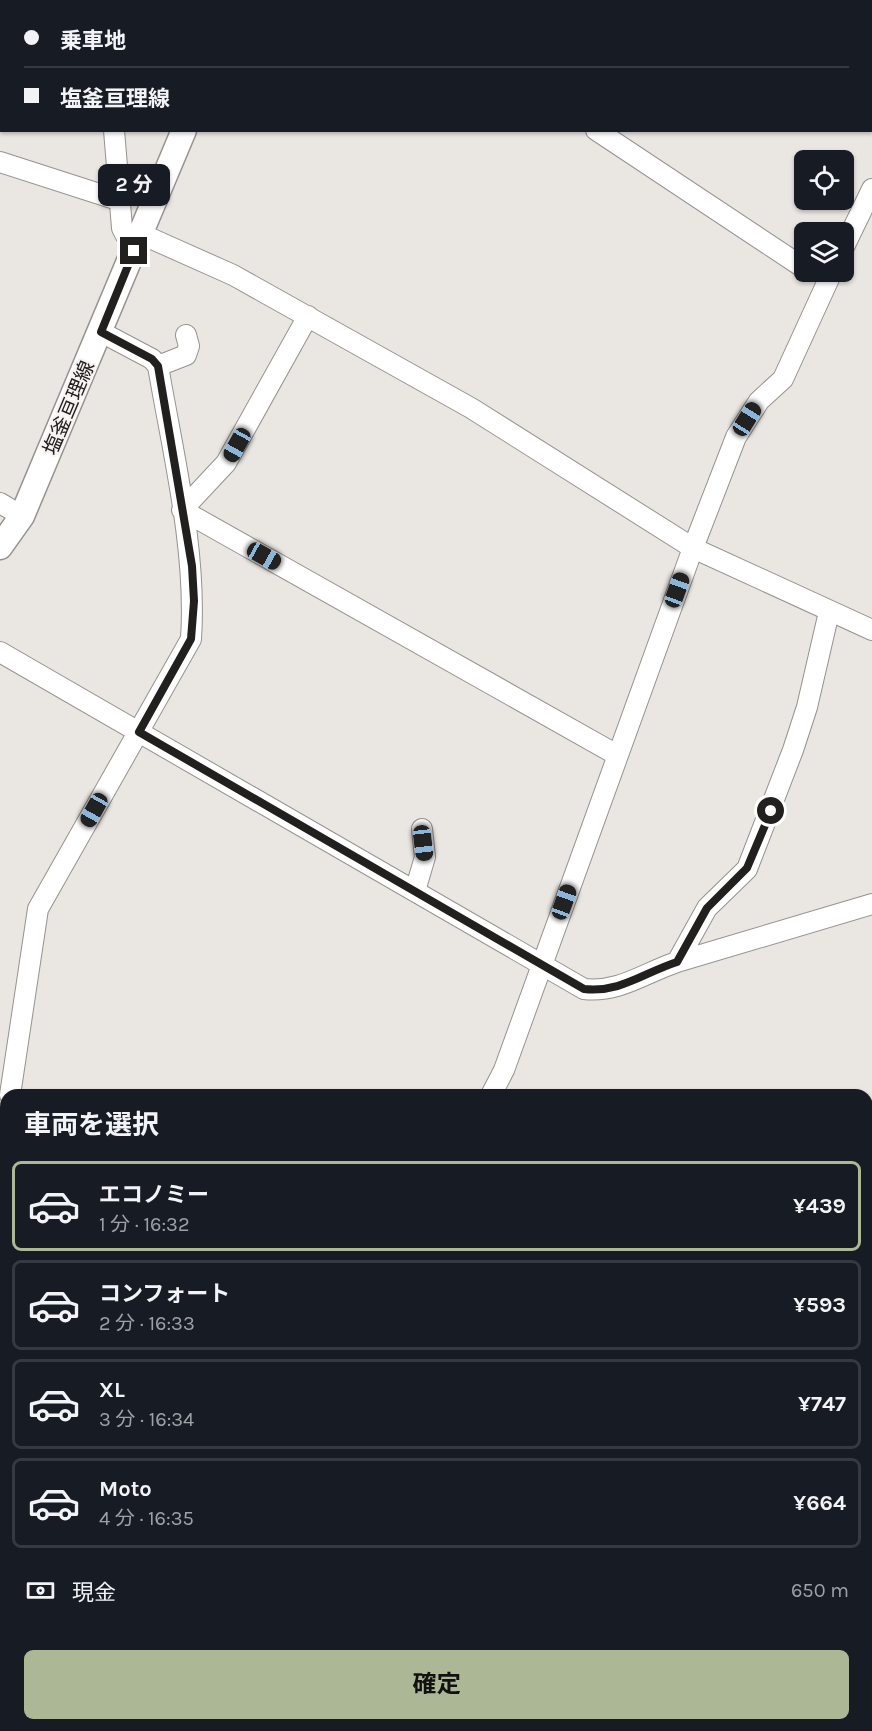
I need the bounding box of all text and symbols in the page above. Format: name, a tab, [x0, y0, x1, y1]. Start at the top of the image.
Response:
text: 乗車地	[60, 28, 126, 54]
text: 塩釜亘理線	[60, 86, 170, 112]
map controls	[794, 150, 854, 282]
button: locate	[794, 150, 854, 210]
callout: 2 分	[98, 164, 170, 206]
text: 2 分	[115, 173, 153, 196]
button: layers	[794, 222, 854, 282]
route end	[120, 237, 147, 264]
street label: 塩釜亘理線	[39, 357, 99, 459]
car	[730, 399, 764, 439]
car	[220, 425, 254, 465]
car	[244, 539, 284, 573]
car	[662, 570, 692, 610]
car	[77, 790, 111, 830]
route start	[757, 797, 784, 824]
car	[412, 824, 434, 862]
car	[549, 882, 579, 922]
text: 車両を選択	[24, 1109, 159, 1141]
icon: car	[27, 1179, 81, 1233]
text: エコノミー	[99, 1182, 209, 1208]
text: ¥439	[793, 1193, 846, 1219]
text: 1 分 · 16:32	[99, 1213, 190, 1236]
icon: car	[27, 1278, 81, 1332]
text: コンフォート	[99, 1281, 230, 1307]
text: ¥593	[793, 1292, 846, 1318]
text: 2 分 · 16:33	[99, 1312, 195, 1335]
icon: car	[27, 1377, 81, 1431]
text: XL	[99, 1377, 125, 1403]
text: ¥747	[798, 1391, 846, 1417]
text: 3 分 · 16:34	[99, 1408, 194, 1431]
icon: car	[27, 1476, 81, 1530]
text: Moto	[99, 1476, 152, 1502]
text: ¥664	[793, 1490, 846, 1516]
text: 4 分 · 16:35	[99, 1507, 194, 1530]
icon: cash	[24, 1574, 57, 1607]
text: 650 m	[791, 1579, 849, 1602]
text: 現金	[72, 1580, 116, 1606]
button: 確定	[24, 1650, 849, 1719]

